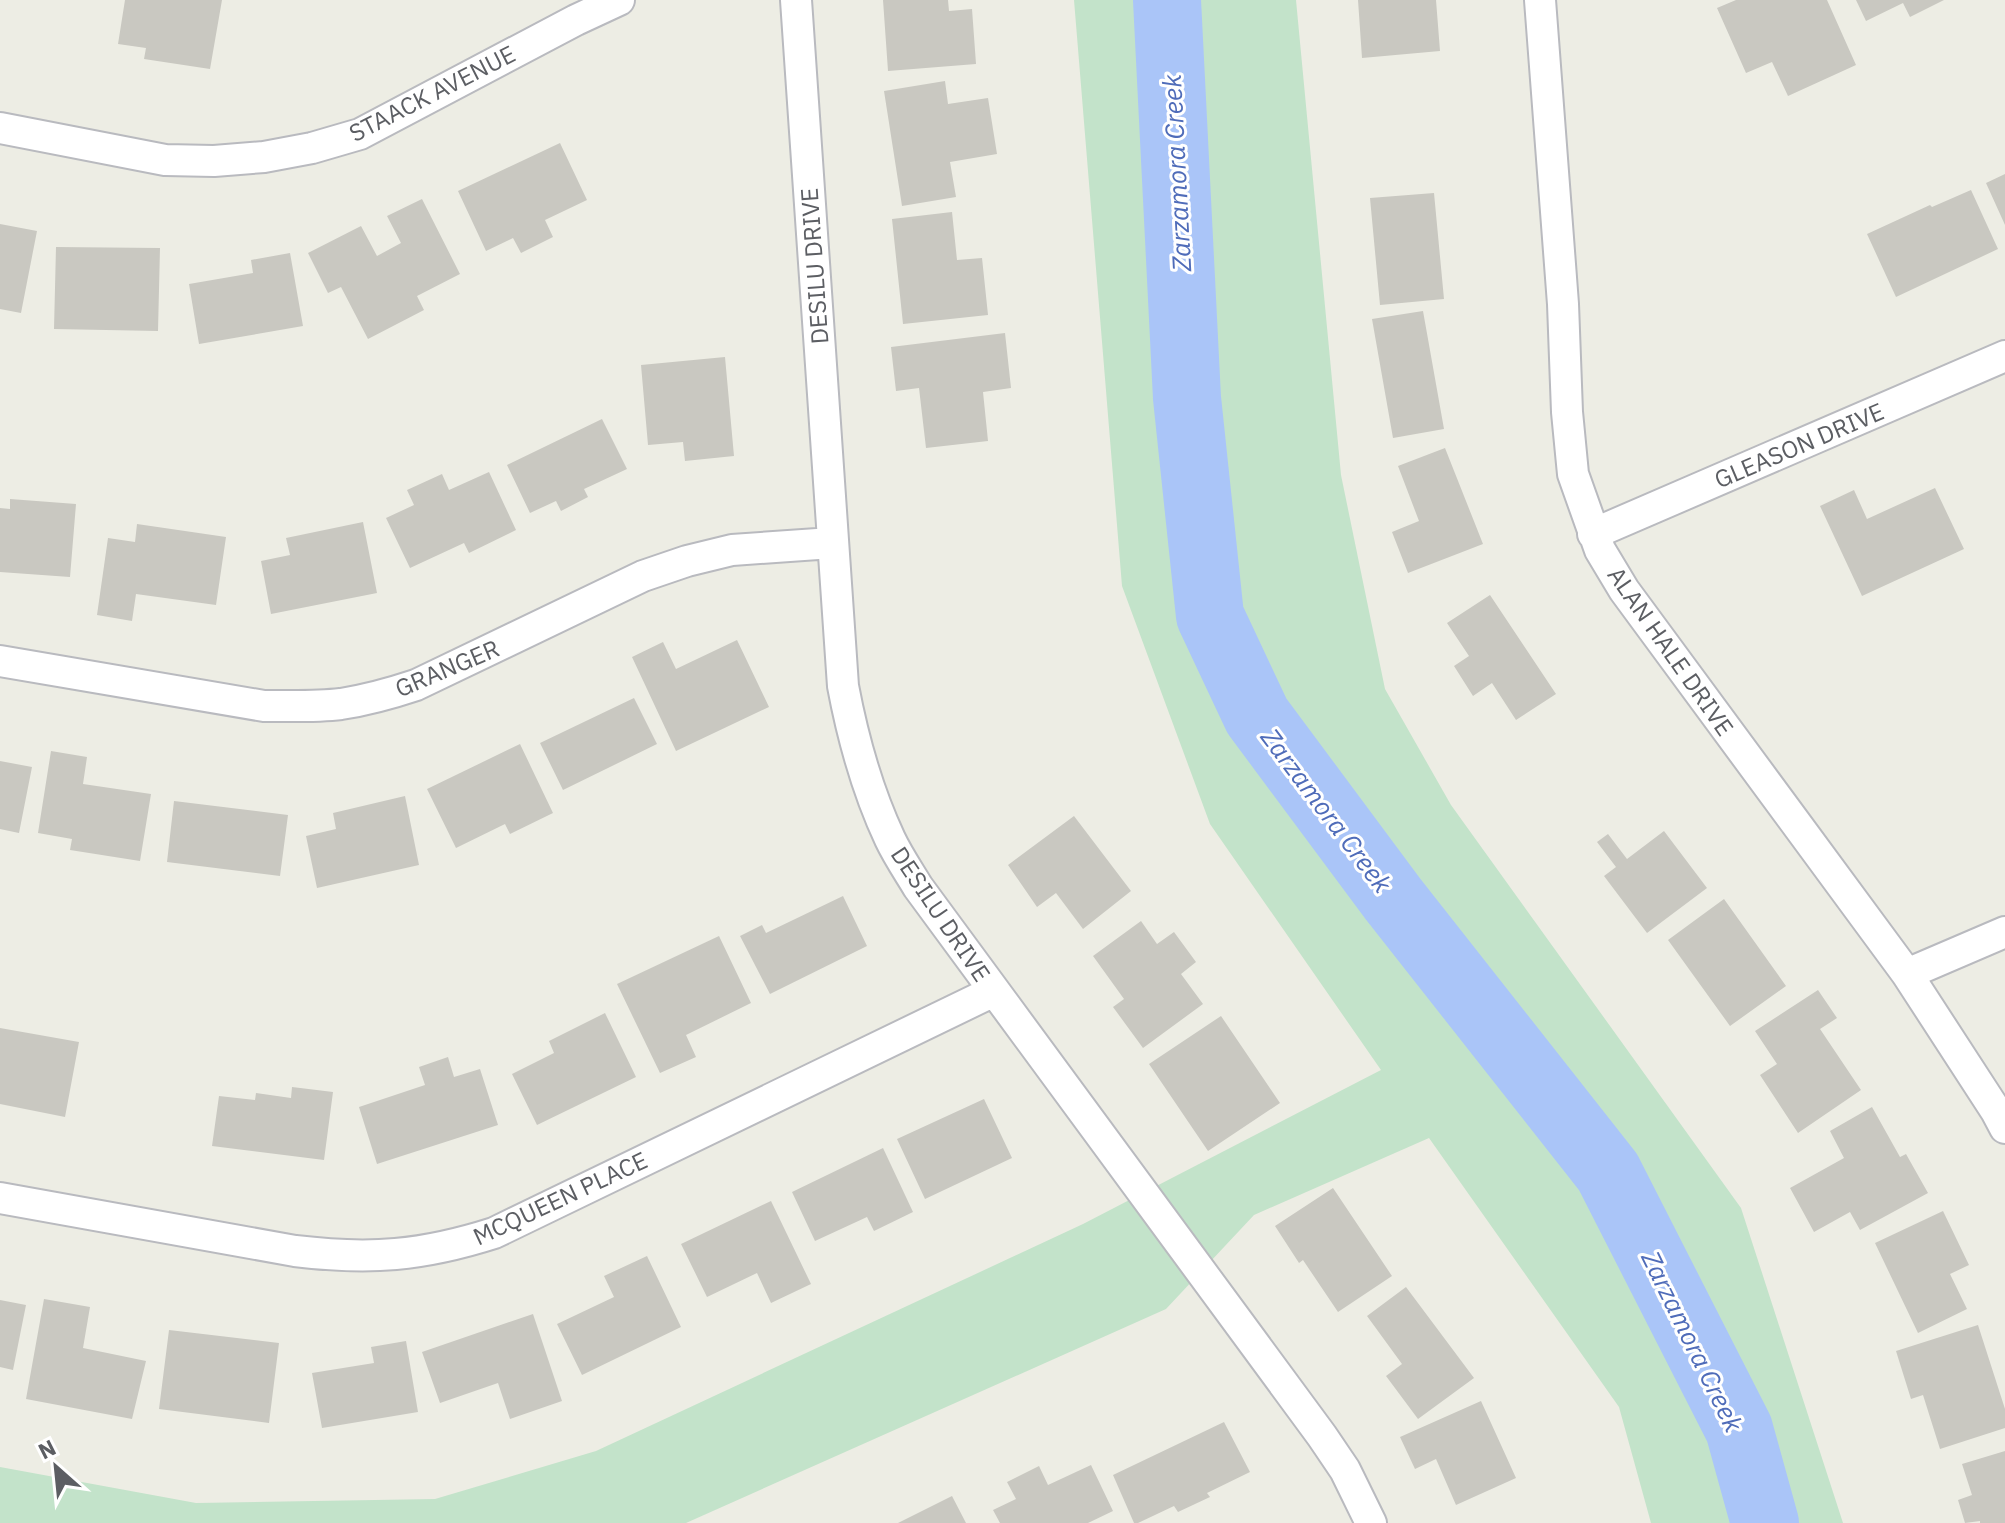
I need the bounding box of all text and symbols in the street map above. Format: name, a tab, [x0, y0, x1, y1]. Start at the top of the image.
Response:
street label: STAACK AVENUE	[343, 37, 521, 149]
water label: Zarzamora Creek	[1154, 73, 1198, 273]
street label: DESILU DRIVE	[793, 187, 835, 345]
street label: GLEASON DRIVE	[1709, 395, 1889, 495]
street label: ALAN HALE DRIVE	[1601, 560, 1741, 742]
street label: GRANGER	[390, 632, 504, 704]
water label: Zarzamora Creek	[1253, 720, 1400, 899]
street label: DESILU DRIVE	[884, 840, 998, 988]
street label: MCQUEEN PLACE	[468, 1144, 652, 1252]
water label: Zarzamora Creek	[1634, 1244, 1752, 1438]
north arrow	[16, 1427, 96, 1507]
text: N	[33, 1432, 60, 1465]

